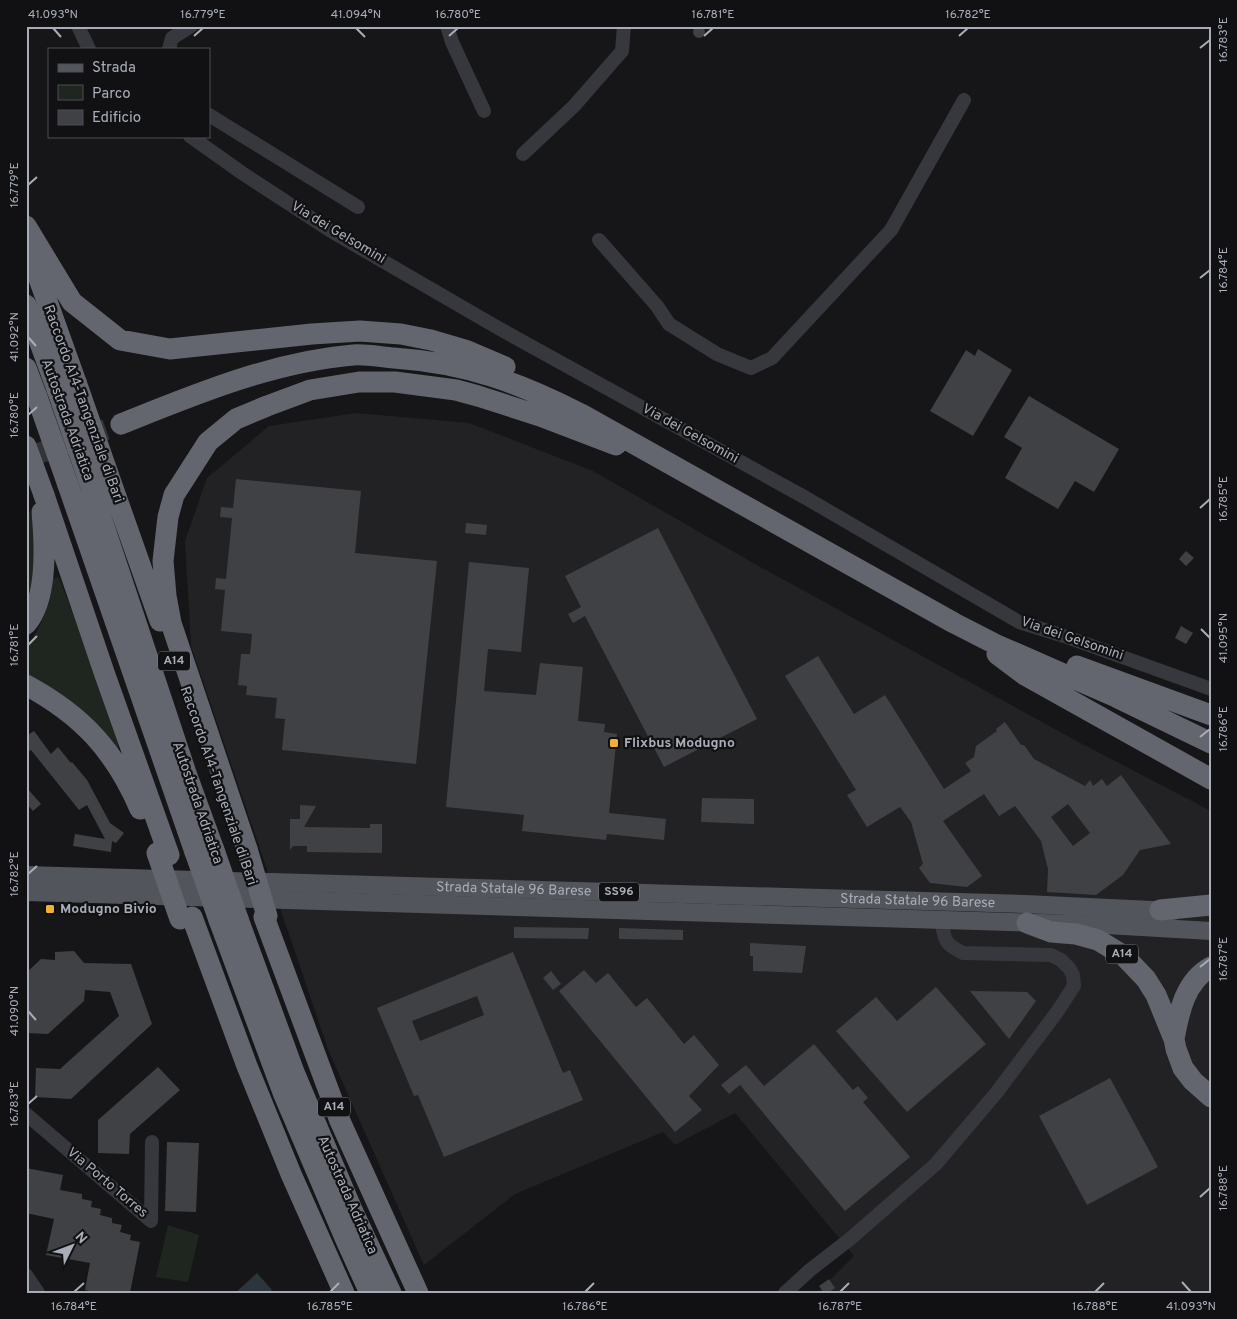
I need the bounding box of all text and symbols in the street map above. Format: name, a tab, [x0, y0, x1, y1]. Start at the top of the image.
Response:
text: 41.093°N	[28, 7, 78, 23]
text: 16.779°E	[180, 7, 226, 23]
text: 41.094°N	[331, 7, 381, 23]
text: 16.780°E	[435, 7, 481, 23]
text: 16.781°E	[692, 7, 734, 23]
text: 16.782°E	[945, 7, 991, 23]
text: 16.783°E	[1216, 17, 1232, 63]
legend	[48, 48, 210, 138]
text: Strada	[92, 59, 136, 78]
text: Parco	[92, 85, 131, 104]
text: Edificio	[92, 109, 141, 128]
text: 16.779°E	[7, 162, 23, 208]
street label: Via dei Gelsomini	[288, 198, 388, 268]
text: 16.784°E	[1216, 247, 1232, 293]
street label: Raccordo A14-Tangenziale di Bari	[39, 303, 127, 505]
text: 41.092°N	[7, 312, 23, 362]
street label: Autostrada Adriatica	[37, 357, 97, 483]
text: 16.780°E	[7, 392, 23, 438]
street label: Via dei Gelsomini	[639, 401, 741, 467]
text: 16.785°E	[1216, 476, 1232, 522]
street label: Via dei Gelsomini	[1018, 613, 1126, 665]
text: 41.095°N	[1216, 613, 1232, 663]
text: 16.781°E	[7, 624, 23, 666]
road number: A14	[158, 651, 190, 670]
street label: Raccordo A14-Tangenziale di Bari	[176, 684, 260, 888]
text: 16.786°E	[1216, 706, 1232, 752]
place label: Flixbus Modugno	[624, 735, 735, 752]
marker: Flixbus Modugno	[608, 737, 620, 749]
street label: Autostrada Adriatica	[168, 740, 226, 866]
text: 16.782°E	[7, 851, 23, 897]
street label: Strada Statale 96 Barese	[436, 878, 592, 900]
road number: SS96	[599, 882, 639, 902]
street label: Strada Statale 96 Barese	[840, 890, 995, 912]
place label: Modugno Bivio	[60, 901, 157, 918]
marker: Modugno Bivio	[44, 903, 56, 915]
text: 16.787°E	[1216, 937, 1232, 981]
road number: A14	[1106, 944, 1138, 964]
text: 41.090°N	[7, 986, 23, 1036]
text: 16.783°E	[7, 1081, 23, 1127]
road number: A14	[318, 1098, 350, 1116]
street label: Autostrada Adriatica	[313, 1133, 381, 1257]
street label: Via Porto Torres	[63, 1144, 151, 1222]
text: 16.788°E	[1216, 1165, 1232, 1211]
north arrow	[48, 1222, 98, 1272]
text: N	[71, 1229, 90, 1248]
text: 16.784°E	[51, 1299, 97, 1315]
text: 16.785°E	[307, 1299, 353, 1315]
text: 16.786°E	[562, 1299, 608, 1315]
text: 16.787°E	[818, 1299, 862, 1315]
text: 16.788°E	[1072, 1299, 1118, 1315]
text: 41.093°N	[1166, 1299, 1216, 1315]

